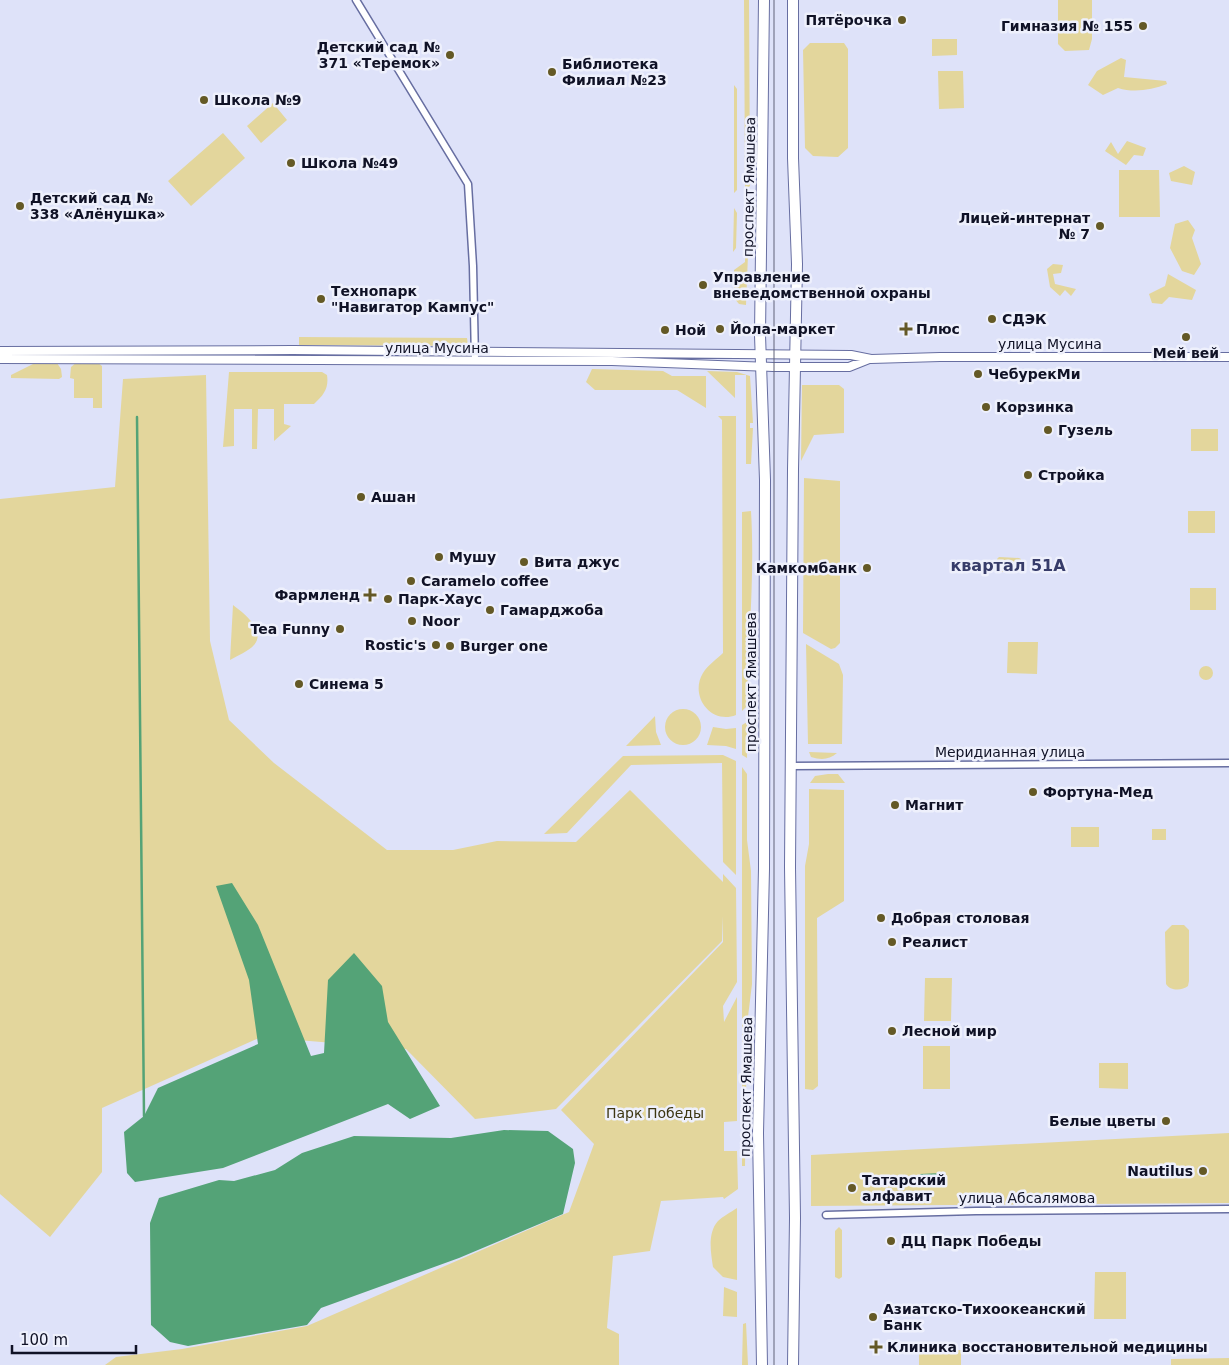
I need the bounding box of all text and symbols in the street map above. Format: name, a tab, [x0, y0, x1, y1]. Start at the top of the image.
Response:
place label: Пятёрочка	[805, 12, 892, 28]
marker: Пятёрочка	[896, 14, 908, 26]
place label: Гимназия № 155	[1001, 18, 1133, 34]
marker: Гимназия № 155	[1137, 20, 1149, 32]
place label: Детский сад № 371 «Теремок»	[317, 39, 440, 71]
marker: Детский сад № 371 «Теремок»	[444, 49, 456, 61]
place label: Библиотека Филиал №23	[562, 56, 667, 88]
marker: Библиотека Филиал №23	[546, 66, 558, 78]
place label: Школа №9	[214, 92, 302, 108]
marker: Школа №9	[198, 94, 210, 106]
street label: проспект Ямашева	[740, 117, 758, 257]
place label: Школа №49	[301, 155, 398, 171]
marker: Школа №49	[285, 157, 297, 169]
place label: Детский сад № 338 «Алёнушка»	[30, 190, 165, 222]
marker: Детский сад № 338 «Алёнушка»	[14, 200, 26, 212]
place label: Лицей-интернат № 7	[959, 210, 1091, 242]
marker: Лицей-интернат № 7	[1094, 220, 1106, 232]
place label: Управление вневедомственной охраны	[713, 269, 931, 301]
marker: Управление вневедомственной охраны	[697, 279, 709, 291]
place label: Технопарк "Навигатор Кампус"	[331, 283, 494, 315]
marker: Технопарк "Навигатор Кампус"	[315, 293, 327, 305]
place label: СДЭК	[1002, 311, 1047, 327]
marker: СДЭК	[986, 313, 998, 325]
place label: Йола-маркет	[730, 321, 836, 337]
place label: Плюс	[916, 321, 960, 337]
place label: Ной	[675, 322, 706, 338]
marker: Йола-маркет	[714, 323, 726, 335]
marker: Плюс	[900, 323, 912, 335]
marker: Ной	[659, 324, 671, 336]
marker: Мей вей	[1180, 331, 1192, 343]
street label: улица Мусина	[998, 336, 1102, 352]
street label: улица Мусина	[385, 340, 489, 356]
place label: Мей вей	[1153, 345, 1219, 361]
place label: ЧебурекМи	[988, 366, 1080, 382]
marker: ЧебурекМи	[972, 368, 984, 380]
place label: Корзинка	[996, 399, 1074, 415]
marker: Корзинка	[980, 401, 992, 413]
place label: Гузель	[1058, 422, 1113, 438]
marker: Гузель	[1042, 424, 1054, 436]
place label: Стройка	[1038, 467, 1105, 483]
marker: Стройка	[1022, 469, 1034, 481]
place label: Ашан	[371, 489, 416, 505]
marker: Ашан	[355, 491, 367, 503]
place label: Мушу	[449, 549, 496, 565]
marker: Мушу	[433, 551, 445, 563]
place label: Вита джус	[534, 554, 620, 570]
marker: Вита джус	[518, 556, 530, 568]
district label: квартал 51А	[950, 556, 1066, 575]
place label: Камкомбанк	[756, 560, 857, 576]
marker: Камкомбанк	[861, 562, 873, 574]
place label: Caramelo coffee	[421, 573, 549, 589]
marker: Caramelo coffee	[405, 575, 417, 587]
place label: Фармленд	[274, 587, 360, 603]
marker: Фармленд	[364, 589, 376, 601]
place label: Парк-Хаус	[398, 591, 482, 607]
marker: Парк-Хаус	[382, 593, 394, 605]
place label: Гамарджоба	[500, 602, 603, 618]
marker: Гамарджоба	[484, 604, 496, 616]
street label: проспект Ямашева	[743, 612, 759, 752]
place label: Noor	[422, 613, 460, 629]
marker: Noor	[406, 615, 418, 627]
place label: Tea Funny	[251, 621, 330, 637]
marker: Tea Funny	[334, 623, 346, 635]
place label: Rostiс's	[365, 637, 426, 653]
place label: Burger one	[460, 638, 548, 654]
marker: Rostiс's	[430, 639, 442, 651]
marker: Burger one	[444, 640, 456, 652]
place label: Синема 5	[309, 676, 384, 692]
marker: Синема 5	[293, 678, 305, 690]
street label: Меридианная улица	[935, 744, 1085, 760]
place label: Фортуна-Мед	[1043, 784, 1153, 800]
marker: Фортуна-Мед	[1027, 786, 1039, 798]
place label: Магнит	[905, 797, 964, 813]
marker: Магнит	[889, 799, 901, 811]
place label: Добрая столовая	[891, 910, 1029, 926]
marker: Добрая столовая	[875, 912, 887, 924]
place label: Реалист	[902, 934, 969, 950]
marker: Реалист	[886, 936, 898, 948]
street label: проспект Ямашева	[737, 1017, 755, 1157]
place label: Лесной мир	[902, 1023, 997, 1039]
marker: Лесной мир	[886, 1025, 898, 1037]
park label: Парк Победы	[606, 1105, 704, 1121]
place label: Белые цветы	[1049, 1113, 1156, 1129]
marker: Белые цветы	[1160, 1115, 1172, 1127]
place label: Nautilus	[1127, 1163, 1193, 1179]
marker: Nautilus	[1197, 1165, 1209, 1177]
place label: Татарский алфавит	[862, 1172, 946, 1204]
marker: Татарский алфавит	[846, 1182, 858, 1194]
street label: улица Абсалямова	[959, 1190, 1095, 1206]
place label: ДЦ Парк Победы	[901, 1233, 1041, 1249]
marker: ДЦ Парк Победы	[885, 1235, 897, 1247]
place label: Азиатско-Тихоокеанский Банк	[883, 1301, 1086, 1333]
marker: Азиатско-Тихоокеанский Банк	[867, 1311, 879, 1323]
scale bar	[12, 1322, 136, 1354]
text: 100 m	[20, 1331, 68, 1349]
place label: Клиника восстановительной медицины	[887, 1339, 1208, 1355]
marker: Клиника восстановительной медицины	[869, 1340, 883, 1354]

